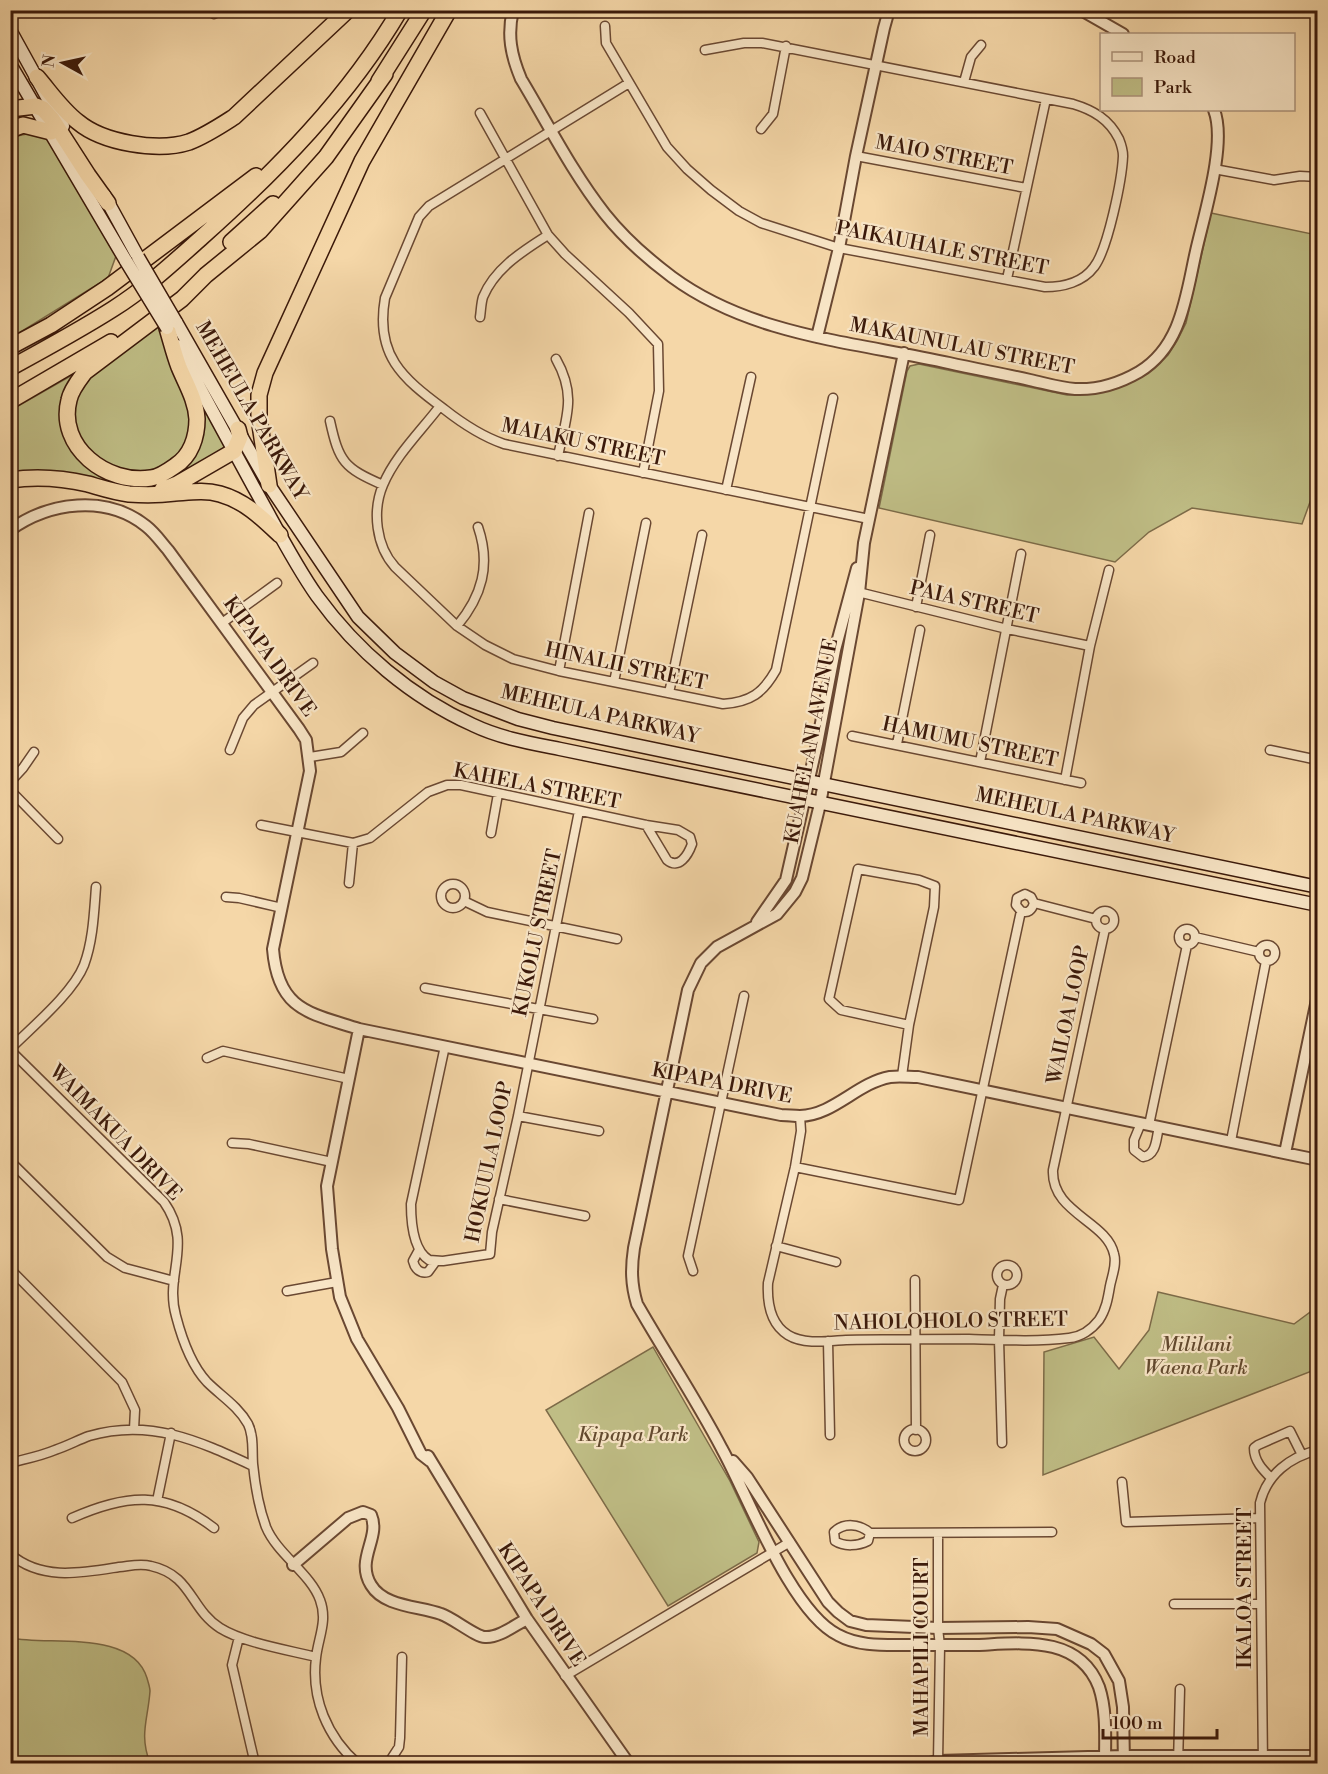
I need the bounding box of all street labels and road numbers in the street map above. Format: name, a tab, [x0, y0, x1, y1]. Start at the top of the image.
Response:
street label: MAIO STREET	[873, 130, 1015, 182]
street label: PAIKAUHALE STREET	[834, 216, 1050, 282]
street label: MAKAUNULAU STREET	[847, 313, 1077, 381]
street label: MEHEULA PARKWAY	[189, 317, 313, 506]
street label: MAIAKU STREET	[499, 413, 667, 473]
street label: PAIA STREET	[907, 576, 1041, 630]
street label: KIPAPA DRIVE	[217, 592, 321, 722]
street label: KUAHELANI AVENUE	[780, 636, 844, 846]
street label: HINALII STREET	[543, 638, 709, 696]
street label: MEHEULA PARKWAY	[498, 680, 702, 750]
street label: HAMUMU STREET	[880, 712, 1060, 774]
street label: KAHELA STREET	[451, 759, 623, 815]
street label: MEHEULA PARKWAY	[973, 783, 1178, 849]
street label: KUKOLU STREET	[508, 847, 568, 1019]
street label: WAILOA LOOP	[1042, 943, 1096, 1088]
street label: KIPAPA DRIVE	[650, 1058, 794, 1110]
street label: WAIMAKUA DRIVE	[43, 1059, 186, 1206]
street label: HOKUULA LOOP	[461, 1079, 519, 1245]
street label: NAHOLOHOLO STREET	[834, 1307, 1068, 1337]
street label: IKALOA STREET	[1233, 1507, 1258, 1669]
street label: KIPAPA DRIVE	[492, 1538, 590, 1672]
street label: MAHAPILI COURT	[910, 1557, 935, 1737]

